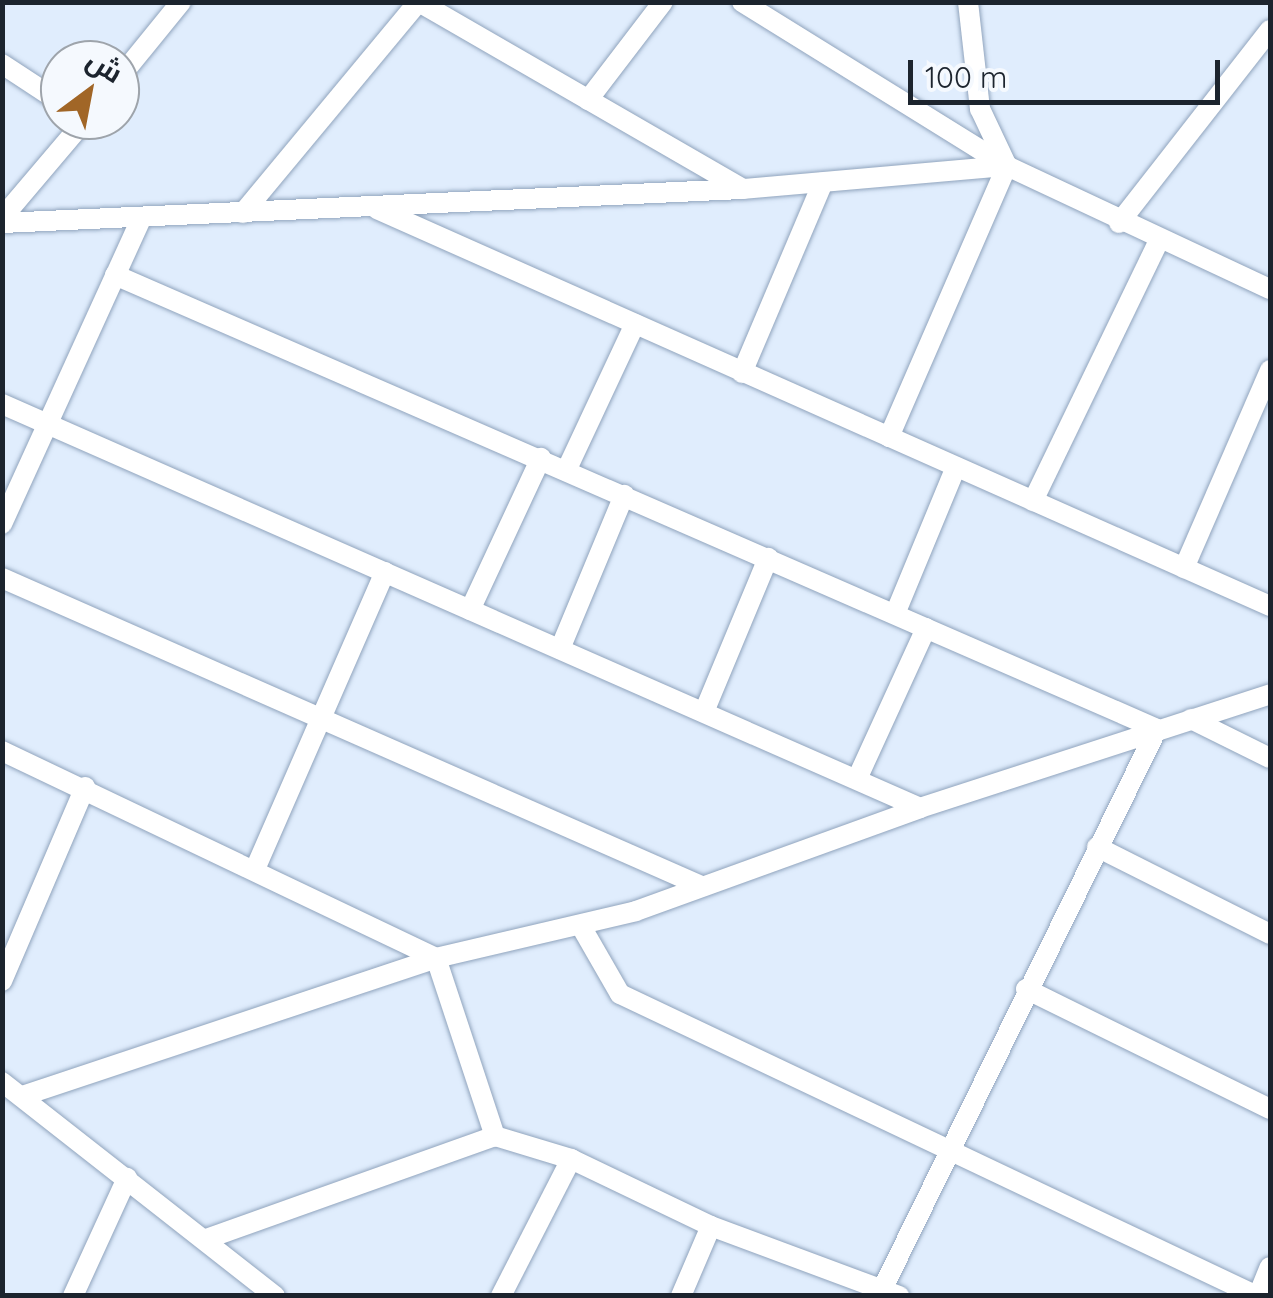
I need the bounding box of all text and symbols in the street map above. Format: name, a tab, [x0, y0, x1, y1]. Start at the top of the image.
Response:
north arrow	[40, 40, 140, 140]
scale bar	[913, 40, 1226, 102]
text: ش	[81, 41, 130, 90]
text: 100 m	[925, 58, 1007, 96]

